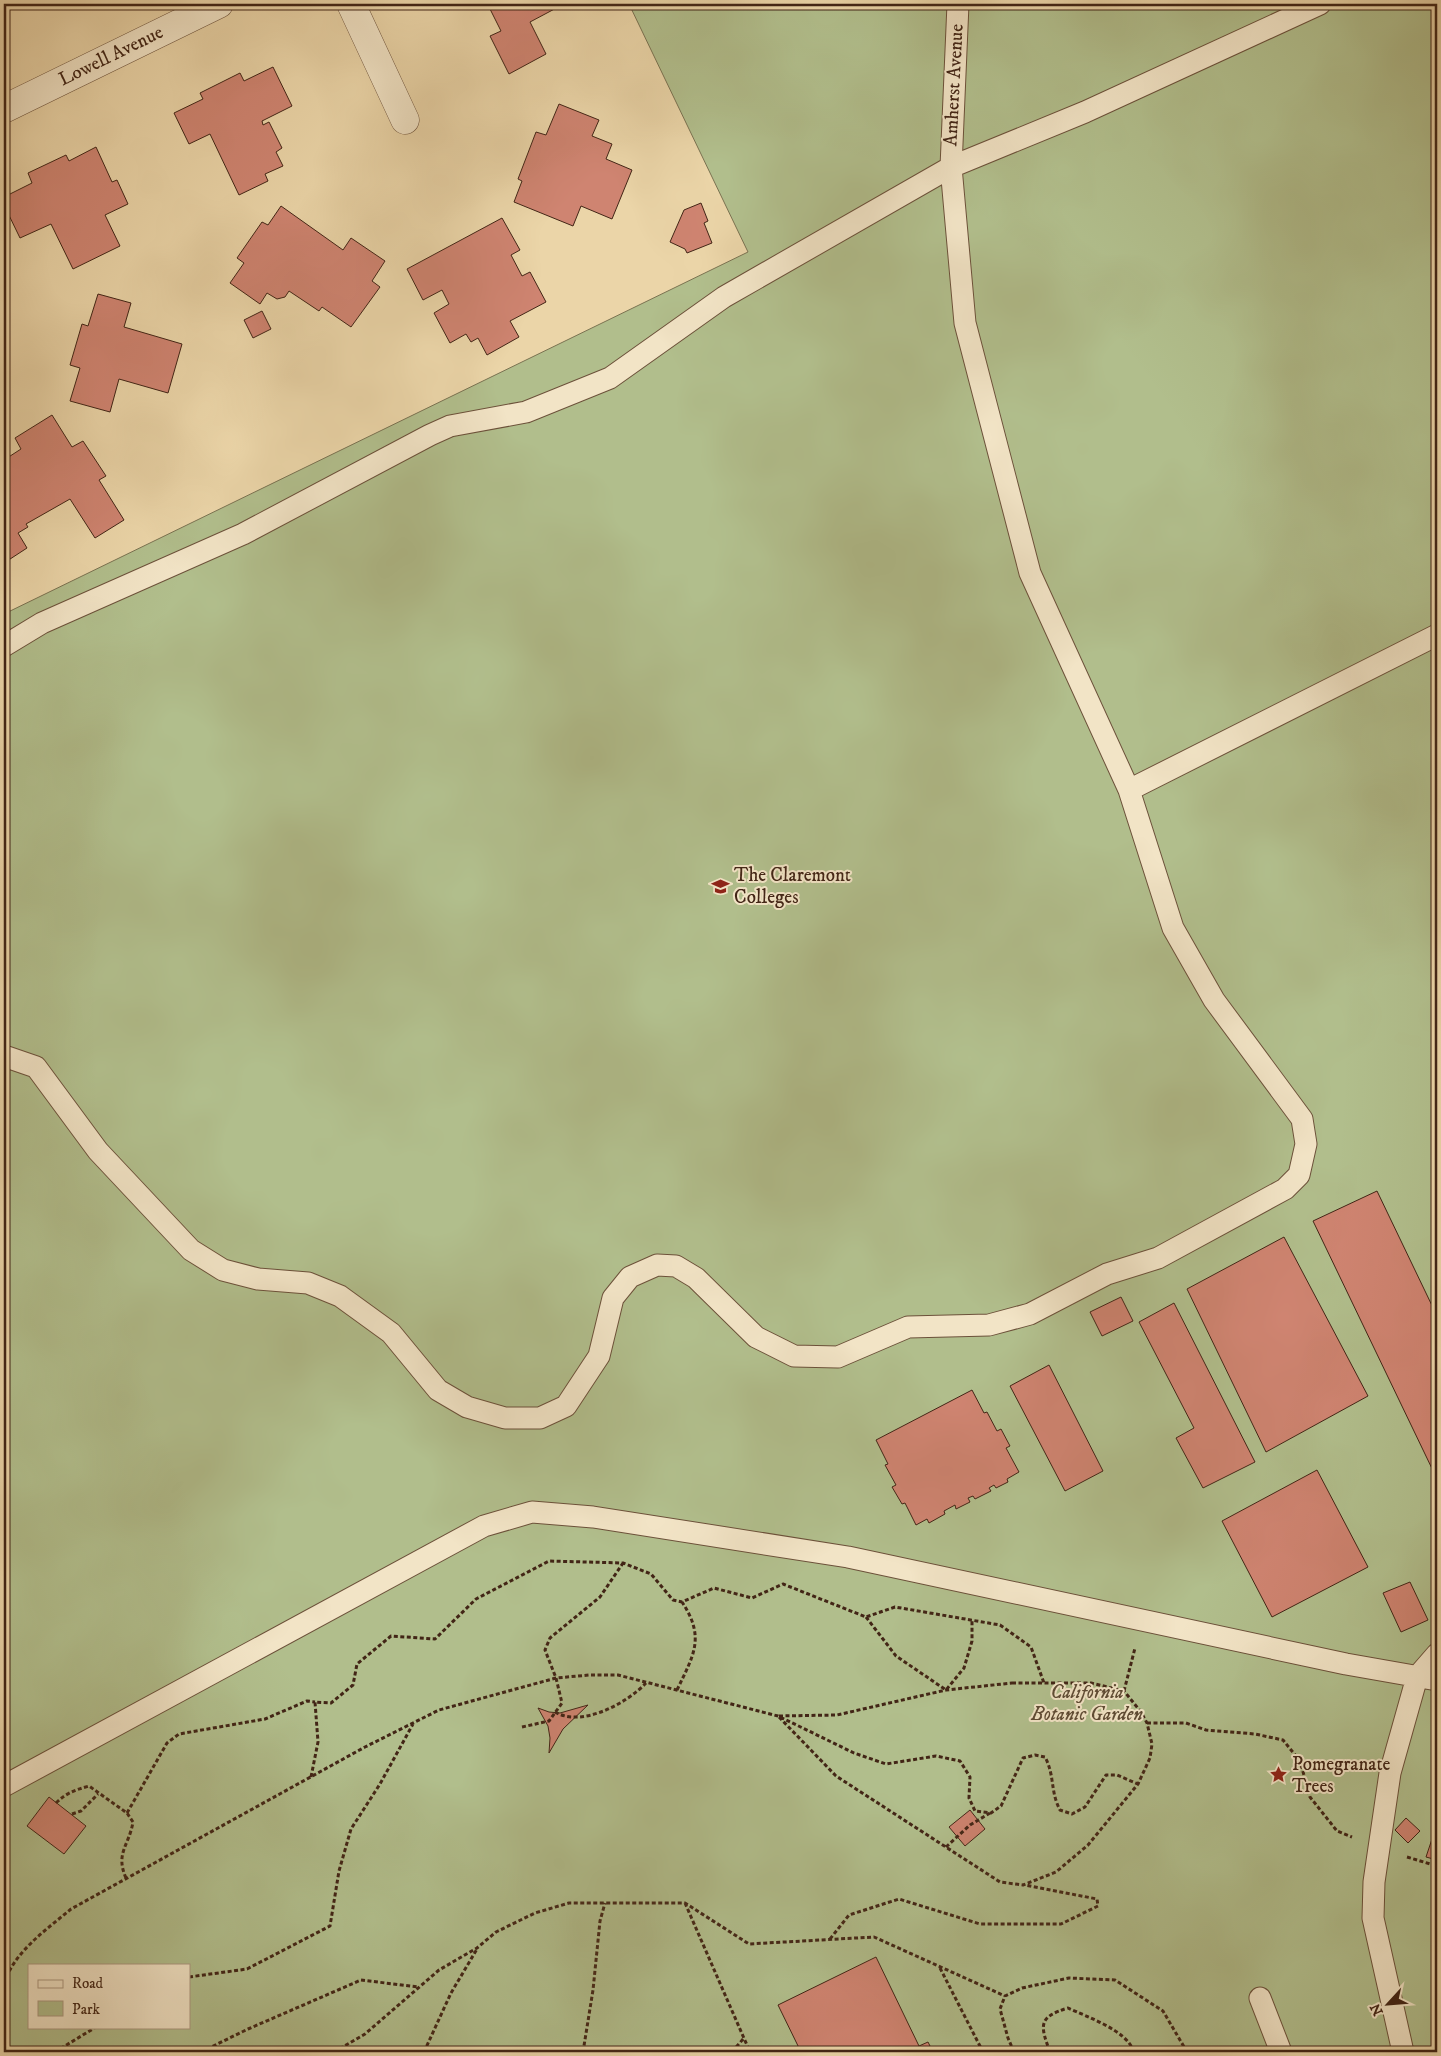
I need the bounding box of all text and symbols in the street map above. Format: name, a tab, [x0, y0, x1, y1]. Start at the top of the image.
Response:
street label: Lowell Avenue	[55, 21, 167, 91]
street label: Amherst Avenue	[939, 23, 969, 147]
place label: The Claremont Colleges	[734, 864, 851, 909]
school or university icon: The Claremont Colleges	[710, 876, 730, 896]
park label: California Botanic Garden	[1030, 1681, 1143, 1726]
place label: Pomegranate Trees	[1292, 1753, 1390, 1798]
place icon: Pomegranate Trees	[1268, 1765, 1288, 1785]
legend	[28, 1964, 190, 2028]
text: Road	[72, 1974, 104, 1993]
north arrow	[1364, 1978, 1414, 2028]
text: Park	[72, 2000, 101, 2019]
text: N	[1366, 2000, 1388, 2018]

